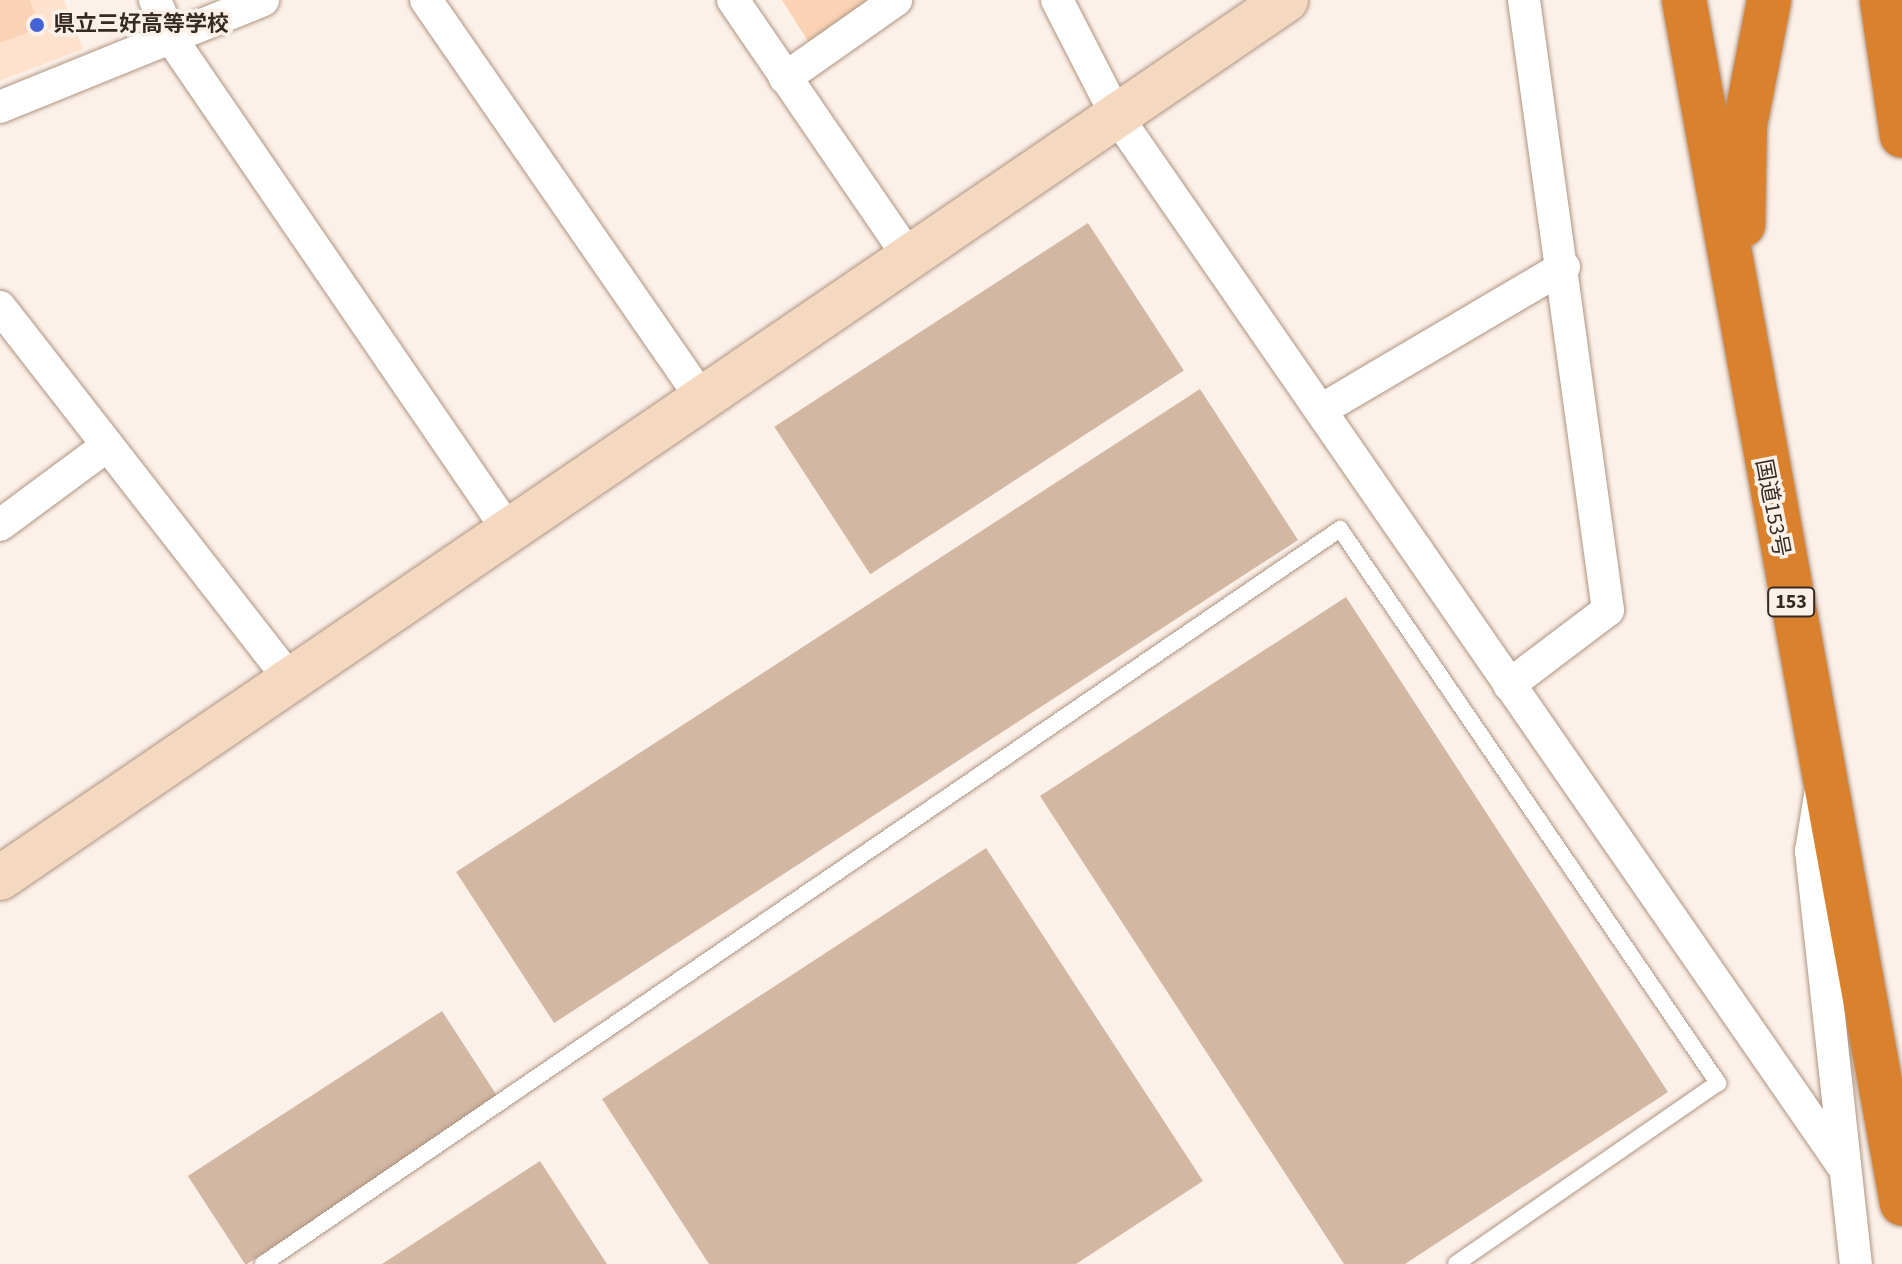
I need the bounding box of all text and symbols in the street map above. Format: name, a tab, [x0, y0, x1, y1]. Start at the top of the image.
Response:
place label: 県立三好高等学校	[53, 12, 229, 38]
marker: 県立三好高等学校	[28, 16, 46, 34]
street label: 国道153号	[1750, 457, 1794, 559]
road number: 153	[1767, 586, 1815, 618]

